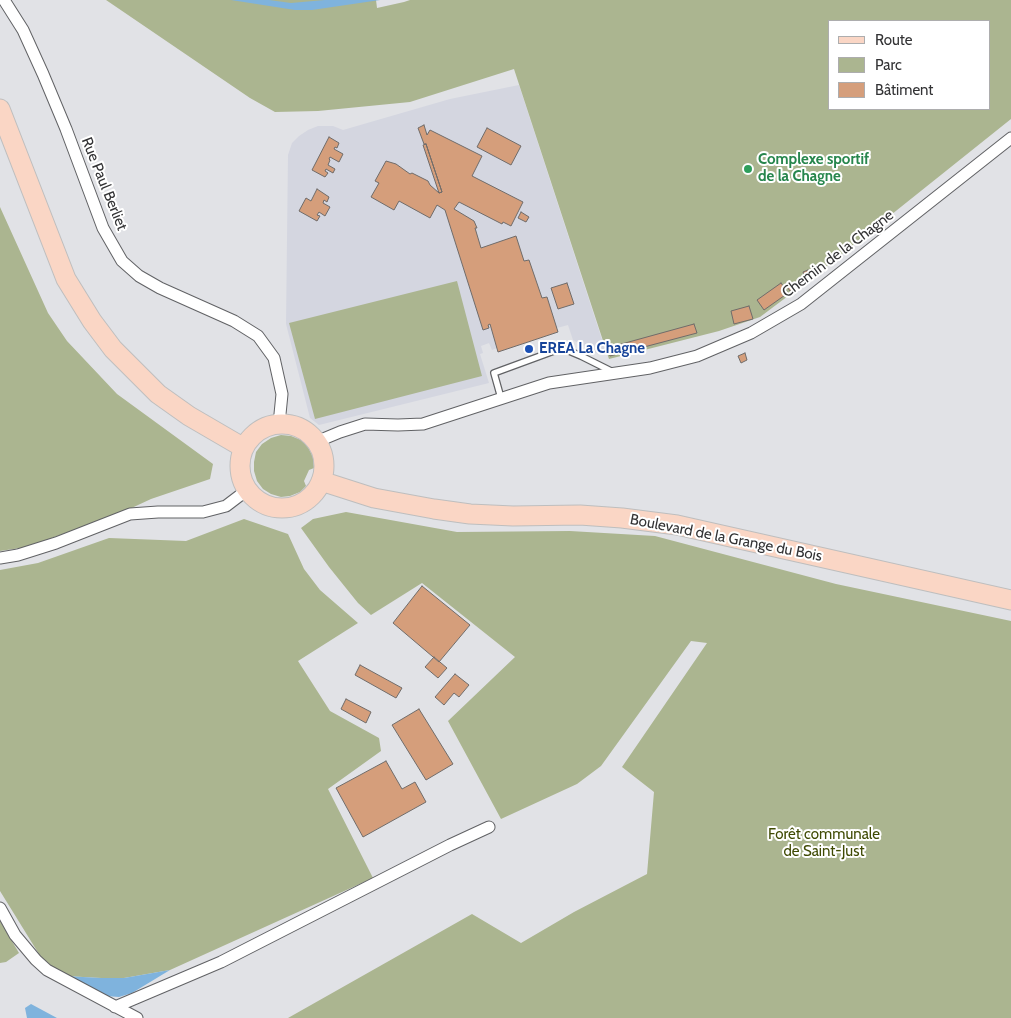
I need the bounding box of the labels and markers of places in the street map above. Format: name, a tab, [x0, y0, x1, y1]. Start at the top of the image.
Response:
place label: Complexe sportif de la Chagne	[758, 151, 869, 186]
marker: Complexe sportif de la Chagne	[742, 163, 754, 175]
place label: EREA La Chagne	[539, 340, 645, 358]
marker: EREA La Chagne	[523, 343, 535, 355]

